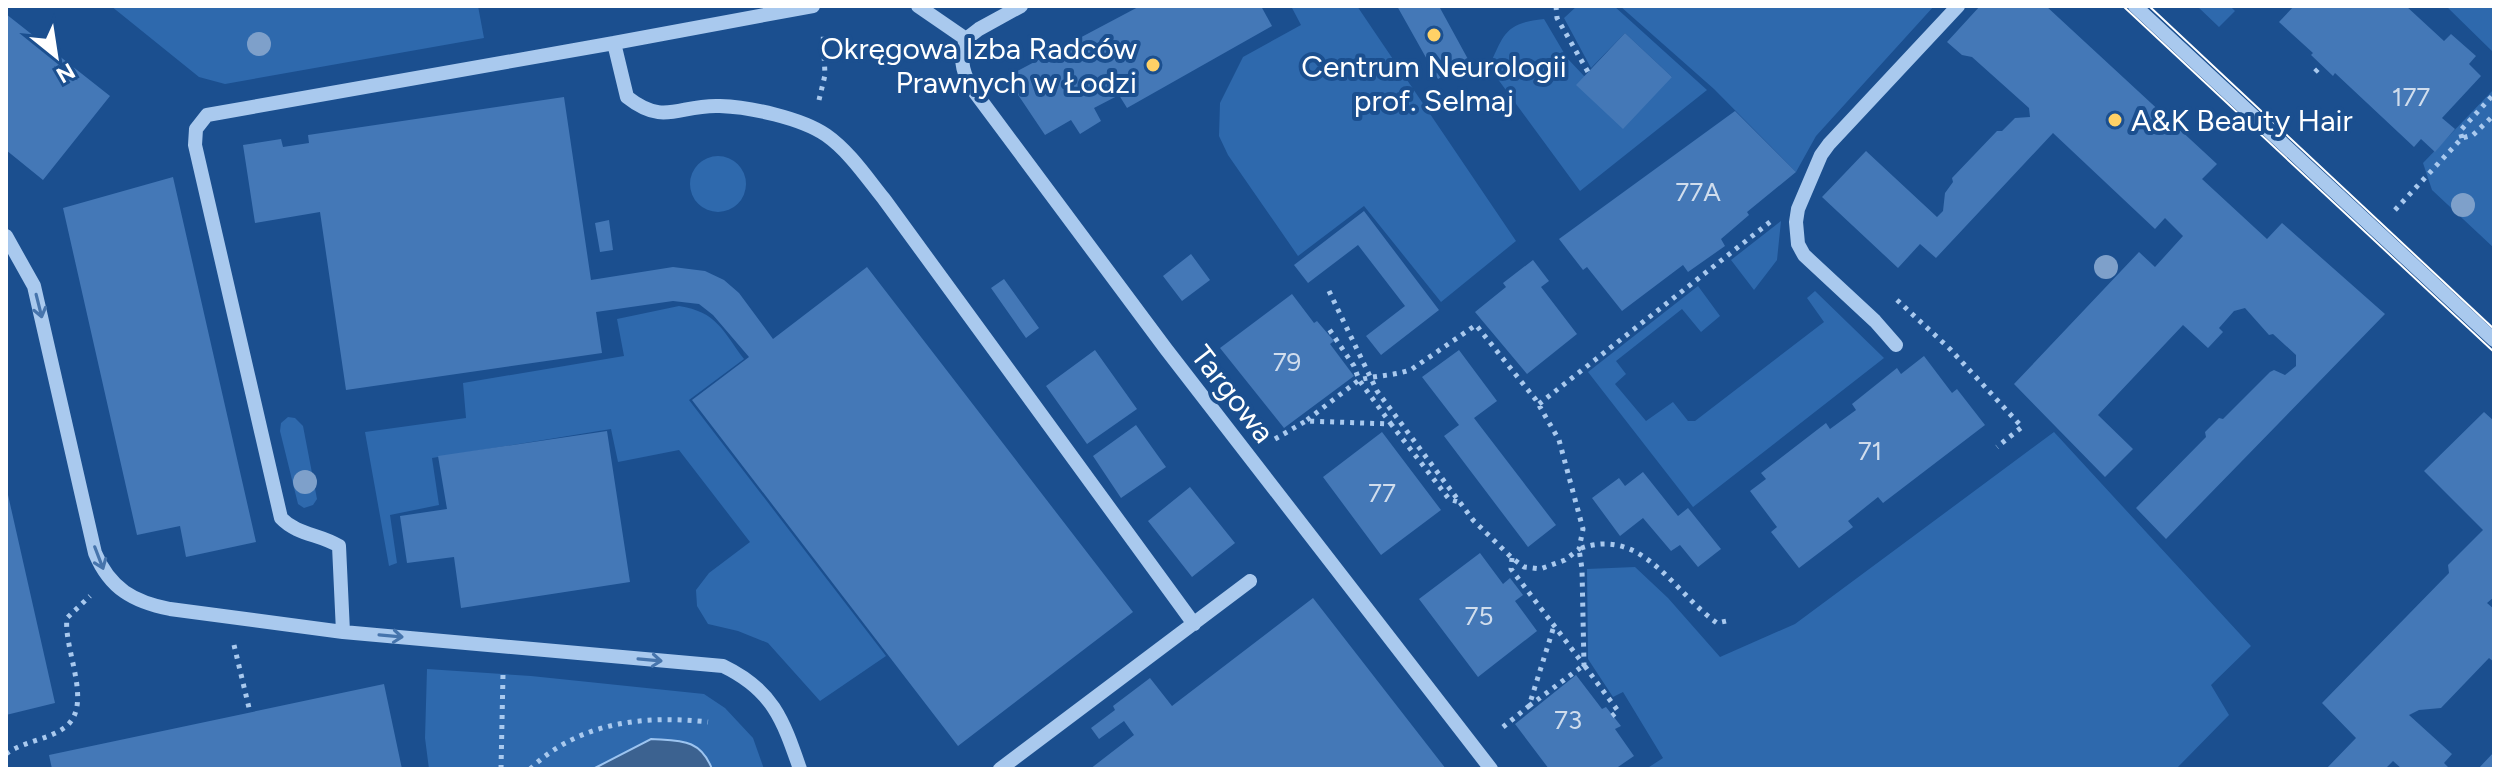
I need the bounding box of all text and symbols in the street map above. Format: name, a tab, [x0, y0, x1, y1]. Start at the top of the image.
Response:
north arrow	[16, 16, 96, 96]
marker: Centrum Neurologii prof. Selmaj	[1425, 26, 1443, 44]
place label: Okręgowa Izba Radców Prawnych w Łodzi	[821, 30, 1137, 101]
place label: Centrum Neurologii prof. Selmaj	[1301, 48, 1567, 119]
marker: Okręgowa Izba Radców Prawnych w Łodzi	[1144, 56, 1162, 74]
text: N	[52, 57, 80, 89]
house number: 177	[2392, 81, 2430, 113]
place label: A&K Beauty Hair	[2131, 102, 2353, 139]
marker: A&K Beauty Hair	[2106, 111, 2124, 129]
house number: 77A	[1675, 176, 1721, 208]
one-way arrow	[32, 292, 47, 318]
street label: Targowa	[1184, 338, 1282, 450]
house number: 79	[1273, 346, 1301, 378]
house number: 71	[1858, 435, 1882, 467]
house number: 77	[1368, 477, 1396, 509]
one-way arrow	[92, 545, 107, 570]
house number: 75	[1465, 600, 1493, 632]
one-way arrow	[377, 629, 404, 644]
one-way arrow	[636, 653, 663, 668]
house number: 73	[1554, 704, 1582, 736]

